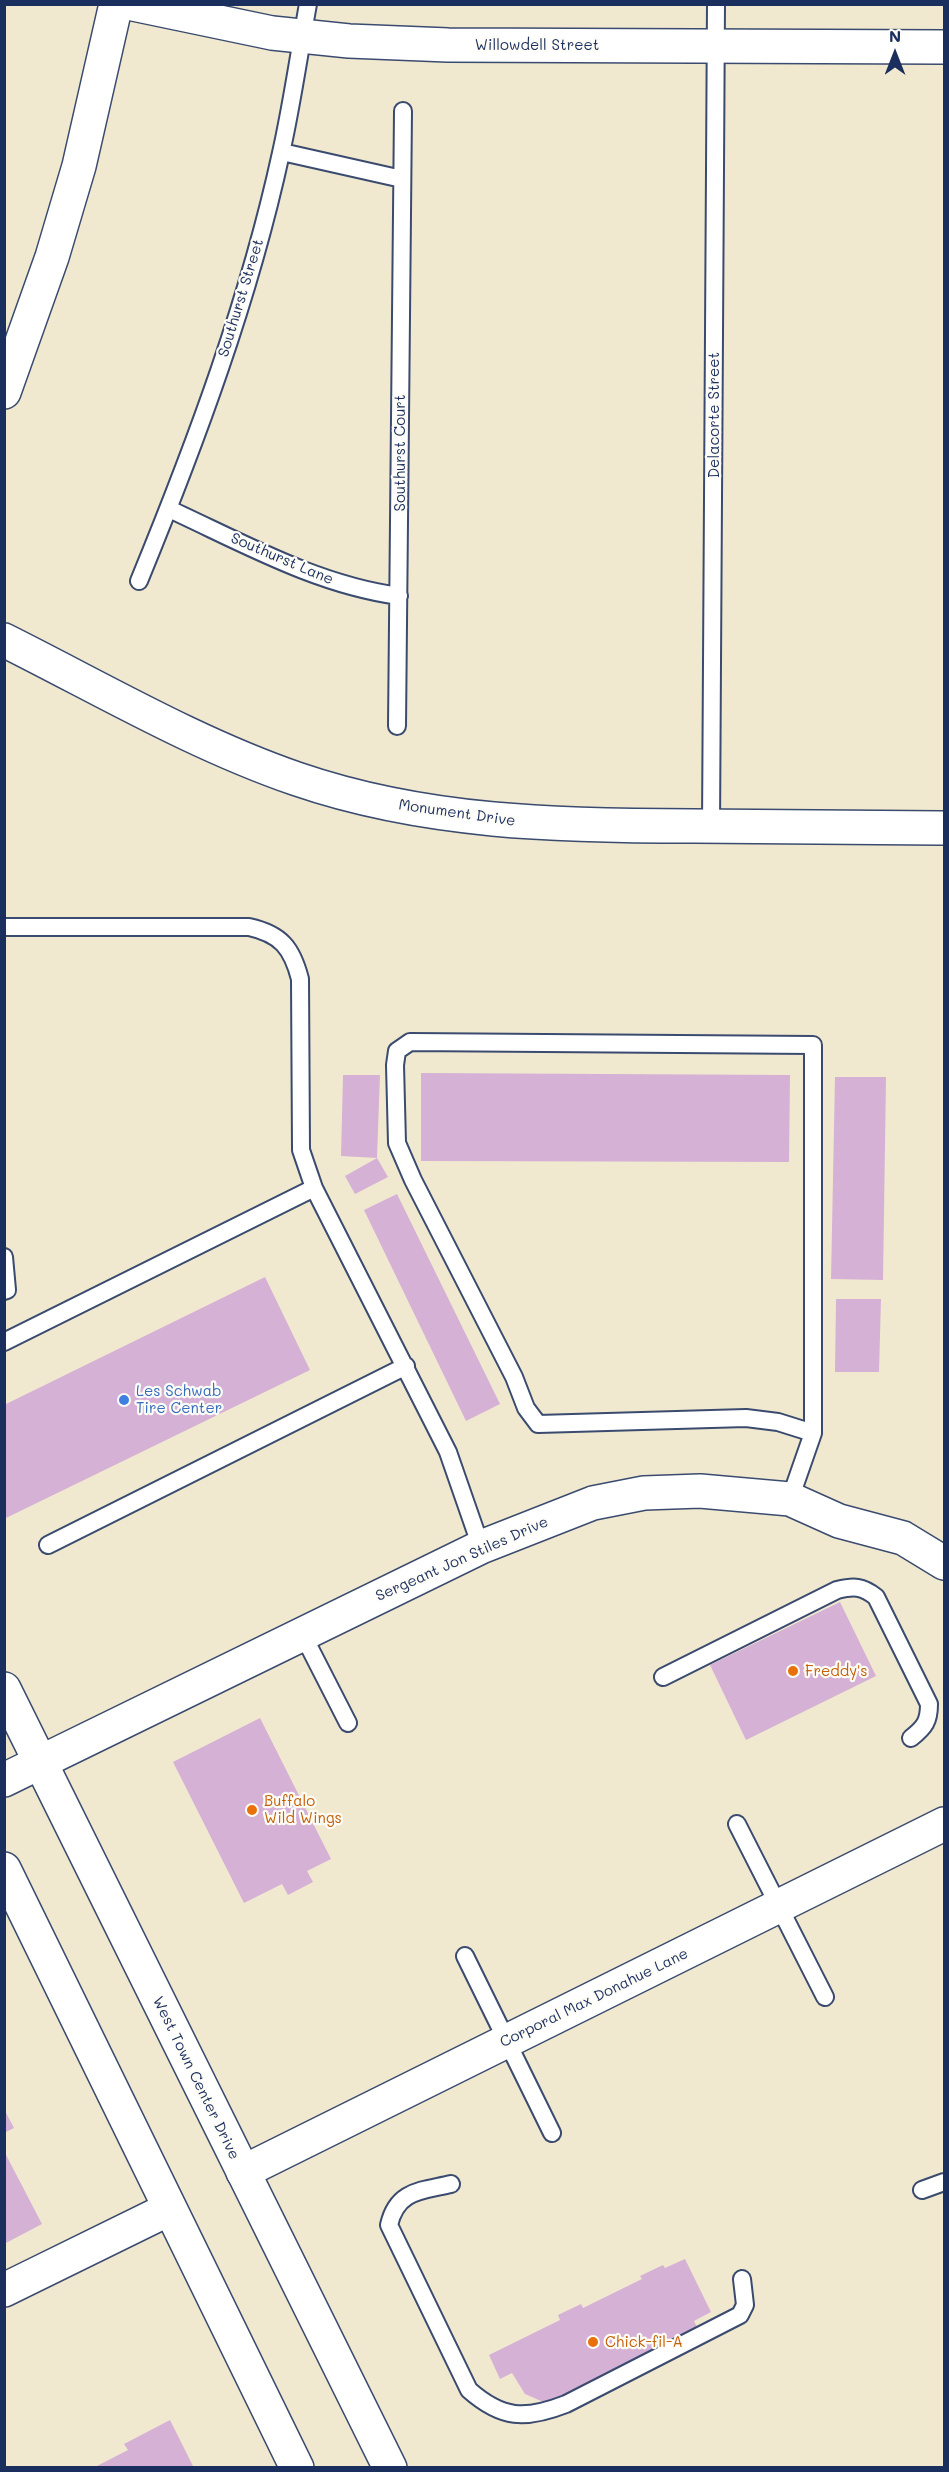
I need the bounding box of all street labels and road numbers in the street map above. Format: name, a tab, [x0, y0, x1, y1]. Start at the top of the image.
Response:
street label: Willowdell Street	[475, 36, 599, 54]
street label: Southurst Street	[214, 237, 268, 359]
street label: Delacorte Street	[705, 352, 723, 478]
street label: Southurst Court	[391, 395, 409, 511]
street label: Southurst Lane	[228, 529, 336, 589]
street label: Monument Drive	[397, 796, 517, 830]
street label: Sergeant Jon Stiles Drive	[373, 1513, 551, 1605]
street label: Corporal Max Donahue Lane	[497, 1945, 691, 2051]
street label: West Town Center Drive	[149, 1993, 243, 2163]

